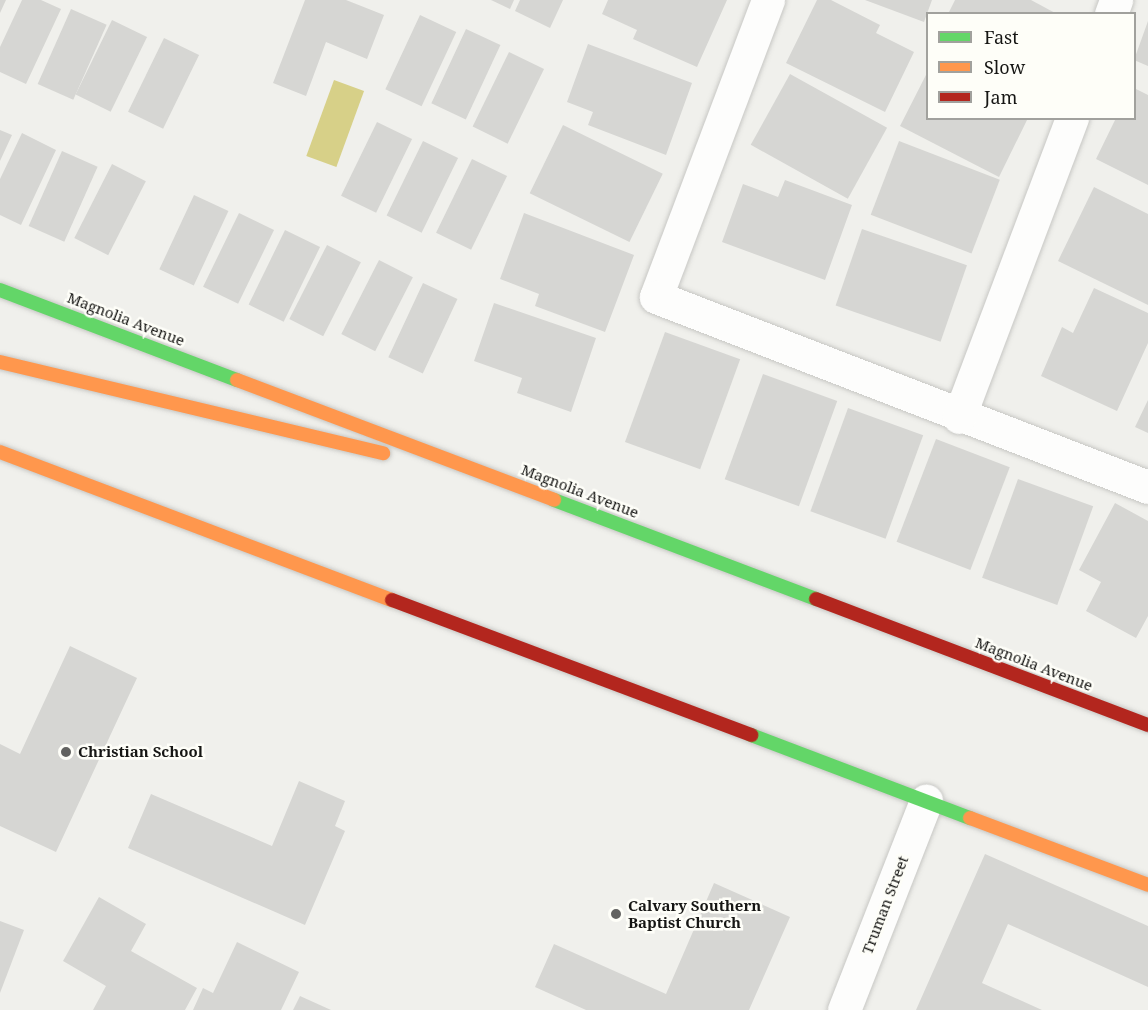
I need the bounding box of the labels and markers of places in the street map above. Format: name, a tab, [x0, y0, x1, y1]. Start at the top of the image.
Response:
place label: Christian School	[78, 743, 203, 761]
marker: Christian School	[59, 745, 73, 759]
place label: Calvary Southern Baptist Church	[628, 896, 761, 931]
marker: Calvary Southern Baptist Church	[609, 907, 623, 921]

